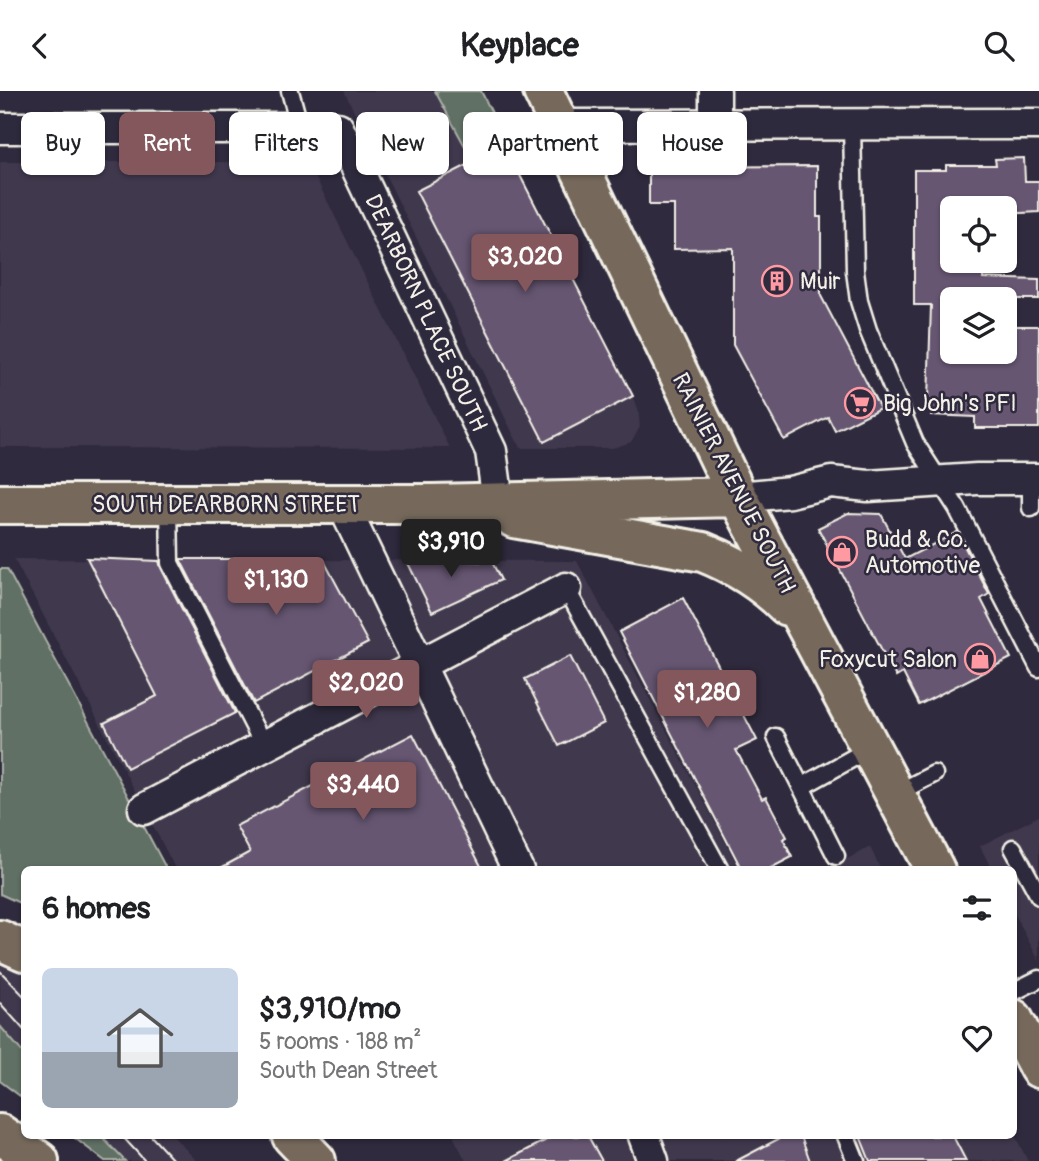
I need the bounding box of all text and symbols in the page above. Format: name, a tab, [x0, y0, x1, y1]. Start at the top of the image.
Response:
text: Keyplace	[460, 26, 579, 66]
icon: back	[21, 27, 59, 65]
icon: search	[980, 27, 1018, 65]
chip: Buy	[21, 112, 105, 175]
chip: Rent	[119, 112, 215, 175]
chip: Filters	[229, 112, 342, 175]
chip: New	[356, 112, 449, 175]
chip: Apartment	[463, 112, 623, 175]
chip: House	[637, 112, 747, 175]
street label: DEARBORN PLACE SOUTH	[358, 190, 494, 436]
map controls	[940, 196, 1017, 364]
button: locate	[940, 196, 1017, 273]
pin: $3,020	[468, 235, 582, 294]
text: $3,020	[487, 242, 563, 271]
building icon: Muir	[760, 264, 794, 298]
place label: Muir	[800, 267, 840, 296]
button: layers	[940, 287, 1017, 364]
street label: RAINIER AVENUE SOUTH	[666, 368, 802, 598]
supermarket icon: Big John's PFI	[843, 386, 877, 420]
place label: Big John's PFI	[883, 389, 1017, 418]
street label: SOUTH DEARBORN STREET	[92, 490, 360, 519]
pin: $3,910	[394, 519, 508, 579]
place label: Budd & Co. Automotive	[865, 525, 981, 580]
text: $3,910	[417, 527, 485, 556]
shop icon: Budd & Co. Automotive	[825, 535, 859, 569]
pin: $1,130	[219, 557, 333, 617]
text: $1,130	[244, 565, 308, 594]
shop icon: Foxycut Salon	[963, 642, 997, 676]
place label: Foxycut Salon	[819, 645, 957, 674]
pin: $2,020	[309, 661, 423, 720]
text: $2,020	[328, 668, 404, 697]
pin: $1,280	[650, 671, 764, 730]
text: $1,280	[673, 678, 741, 707]
pin: $3,440	[306, 763, 420, 822]
text: $3,440	[326, 770, 400, 799]
icon: filters	[958, 889, 996, 927]
text: 6 homes	[42, 890, 150, 927]
text: $3,910/mo	[259, 990, 401, 1027]
icon: home	[98, 996, 182, 1080]
icon: heart	[958, 1019, 996, 1057]
text: 5 rooms · 188 m²	[259, 1027, 421, 1056]
text: South Dean Street	[259, 1056, 438, 1085]

